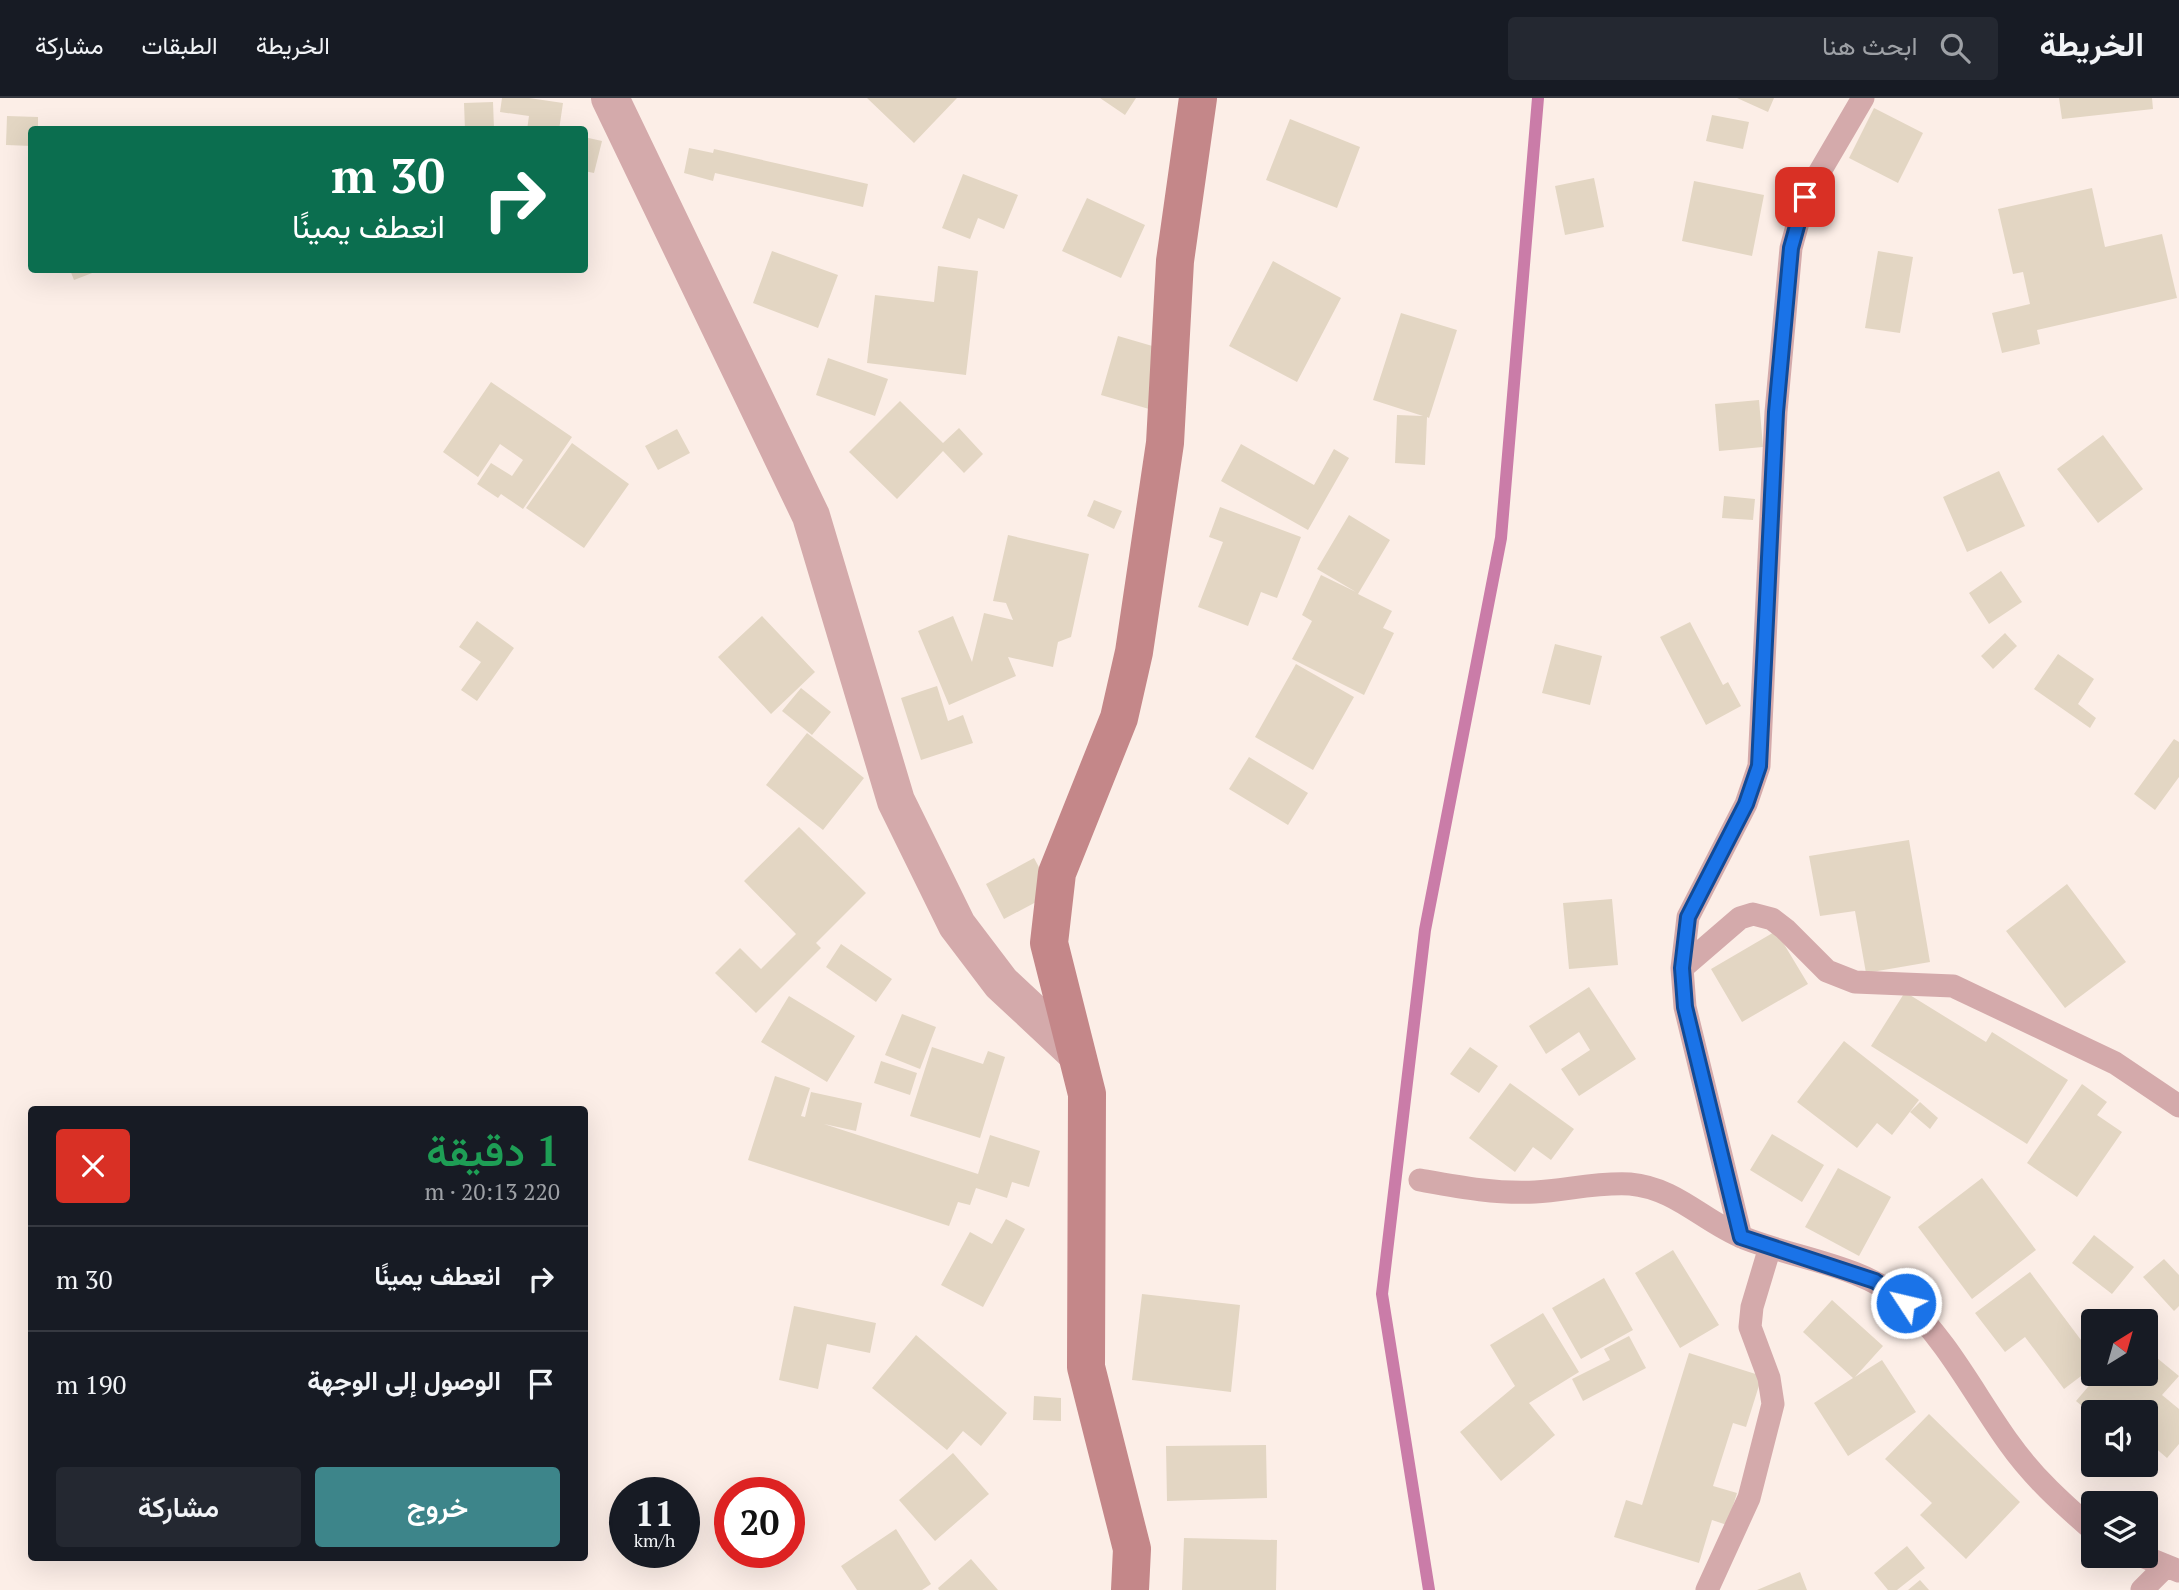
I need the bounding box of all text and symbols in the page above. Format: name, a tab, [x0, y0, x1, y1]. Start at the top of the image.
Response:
search box	[1508, 17, 1998, 80]
text: الخريطة	[2040, 22, 2144, 65]
text: ابحث هنا	[1822, 28, 1918, 62]
text: مشاركة	[35, 29, 103, 61]
text: الطبقات	[141, 29, 218, 61]
text: الخريطة	[256, 29, 330, 61]
icon: search	[1936, 29, 1974, 67]
text: 30 m	[331, 142, 445, 207]
icon: right	[469, 154, 560, 245]
pin	[1775, 167, 1835, 227]
icon: arrive	[1786, 178, 1824, 216]
text: انعطف يمينًا	[292, 205, 445, 247]
text: 1 دقيقة	[426, 1122, 560, 1178]
button: close	[56, 1129, 130, 1203]
text: 220 m · 20:13	[425, 1176, 560, 1207]
text: انعطف يمينًا	[374, 1258, 501, 1292]
icon: right	[522, 1260, 560, 1298]
text: 30 m	[56, 1262, 113, 1296]
position arrow	[1869, 1266, 1943, 1340]
north arrow	[2081, 1309, 2158, 1386]
map controls	[2081, 1309, 2158, 1568]
text: الوصول إلى الوجهة	[307, 1363, 501, 1397]
icon: arrive	[522, 1365, 560, 1403]
text: 190 m	[56, 1367, 126, 1401]
button: sound	[2081, 1400, 2158, 1477]
button: مشاركة	[56, 1467, 301, 1547]
button: خروج	[315, 1467, 560, 1547]
speed limit sign: 20	[714, 1477, 805, 1568]
text: 11	[635, 1490, 674, 1536]
button: layers	[2081, 1491, 2158, 1568]
text: km/h	[634, 1528, 675, 1552]

